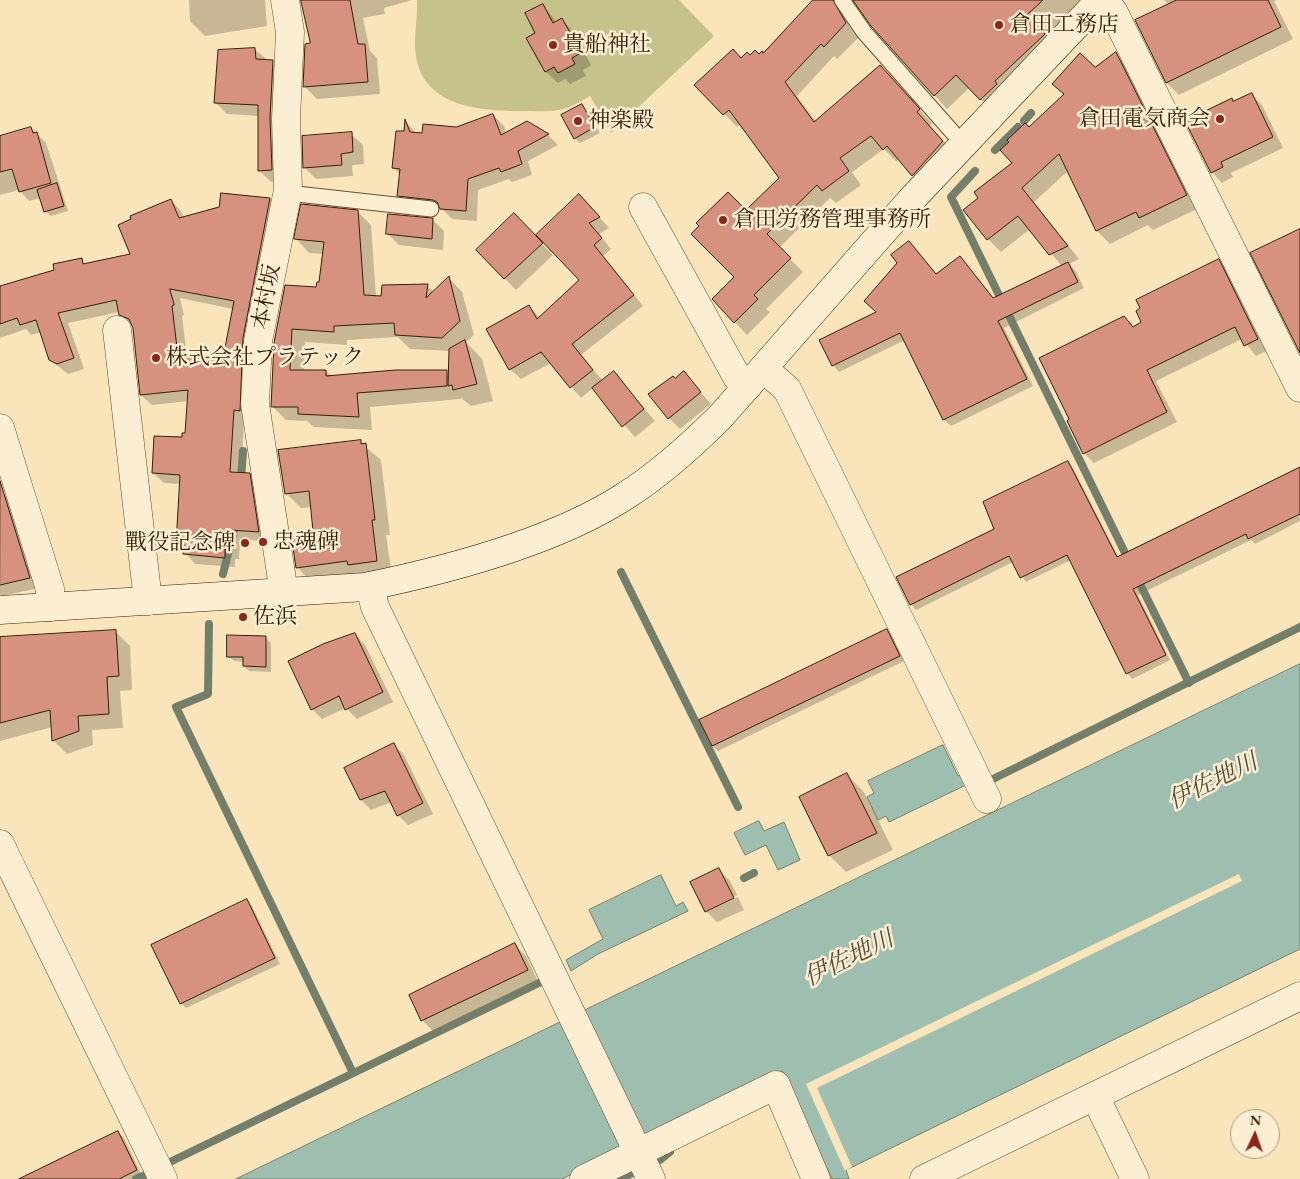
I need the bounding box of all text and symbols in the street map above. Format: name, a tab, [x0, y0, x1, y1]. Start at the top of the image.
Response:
place label: 倉田工務店	[1009, 12, 1119, 38]
marker: 倉田工務店	[993, 19, 1005, 31]
place label: 貴船神社	[563, 32, 651, 58]
marker: 貴船神社	[547, 39, 559, 51]
place label: 倉田電気商会	[1078, 106, 1210, 132]
place label: 神楽殿	[588, 108, 654, 134]
marker: 倉田電気商会	[1214, 113, 1226, 125]
marker: 神楽殿	[572, 115, 584, 127]
place label: 倉田労務管理事務所	[733, 207, 931, 233]
marker: 倉田労務管理事務所	[717, 214, 729, 226]
street label: 本村坂	[248, 262, 286, 332]
place label: 株式会社プラテック	[166, 345, 364, 371]
marker: 株式会社プラテック	[150, 352, 162, 364]
place label: 忠魂碑	[273, 529, 339, 555]
place label: 戰役記念碑	[125, 530, 235, 556]
marker: 忠魂碑	[257, 536, 269, 548]
marker: 戰役記念碑	[239, 537, 251, 549]
place label: 佐浜	[253, 604, 297, 630]
marker: 佐浜	[237, 611, 249, 623]
water label: 伊佐地川	[1164, 748, 1262, 816]
water label: 伊佐地川	[800, 925, 898, 993]
north arrow	[1230, 1109, 1280, 1159]
text: N	[1250, 1111, 1262, 1129]

